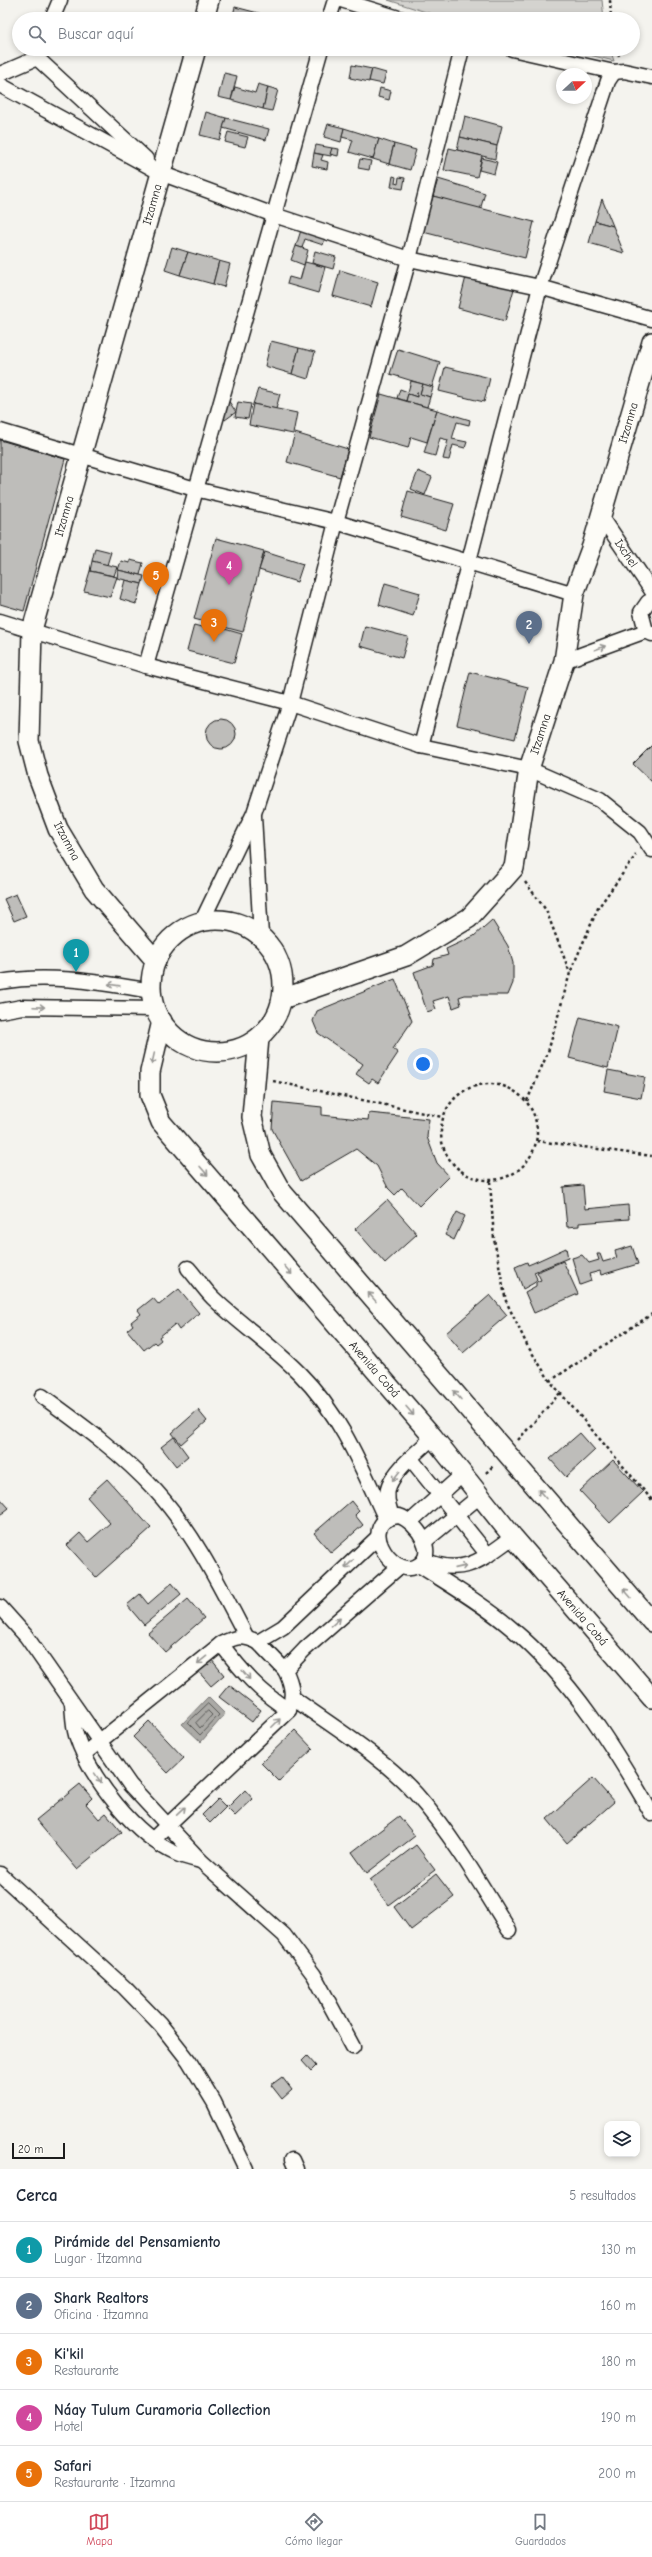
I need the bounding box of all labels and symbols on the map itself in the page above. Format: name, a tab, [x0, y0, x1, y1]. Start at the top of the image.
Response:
north arrow	[556, 68, 592, 104]
street label: Itzamna	[140, 182, 165, 227]
street label: Itzamna	[616, 401, 641, 445]
street label: Itzamna	[52, 494, 77, 538]
street label: Ixchel	[612, 536, 641, 570]
pin: 4	[216, 552, 242, 585]
pin: 5	[143, 562, 169, 595]
pin: 3	[201, 609, 227, 642]
pin: 2	[516, 611, 542, 644]
one-way arrow	[594, 643, 606, 651]
street label: Itzamna	[527, 712, 553, 756]
street label: Itzamna	[51, 819, 83, 863]
pin: 1	[63, 939, 89, 972]
one-way arrow	[107, 981, 120, 989]
one-way arrow	[32, 1003, 45, 1011]
one-way arrow	[148, 1052, 156, 1065]
your location	[413, 1054, 433, 1074]
one-way arrow	[199, 1166, 208, 1176]
one-way arrow	[284, 1264, 293, 1275]
one-way arrow	[368, 1292, 377, 1302]
street label: Avenida Cobá	[346, 1338, 403, 1400]
one-way arrow	[453, 1391, 462, 1401]
one-way arrow	[405, 1405, 414, 1416]
one-way arrow	[392, 1470, 400, 1481]
one-way arrow	[537, 1489, 546, 1499]
one-way arrow	[345, 1559, 355, 1568]
one-way arrow	[454, 1562, 467, 1570]
street label: Avenida Cobá	[554, 1586, 611, 1648]
one-way arrow	[622, 1587, 631, 1598]
one-way arrow	[331, 1617, 341, 1627]
one-way arrow	[196, 1656, 207, 1664]
one-way arrow	[241, 1669, 250, 1680]
one-way arrow	[271, 1718, 281, 1728]
one-way arrow	[94, 1772, 102, 1783]
one-way arrow	[176, 1806, 186, 1816]
scale bar	[12, 2141, 65, 2160]

